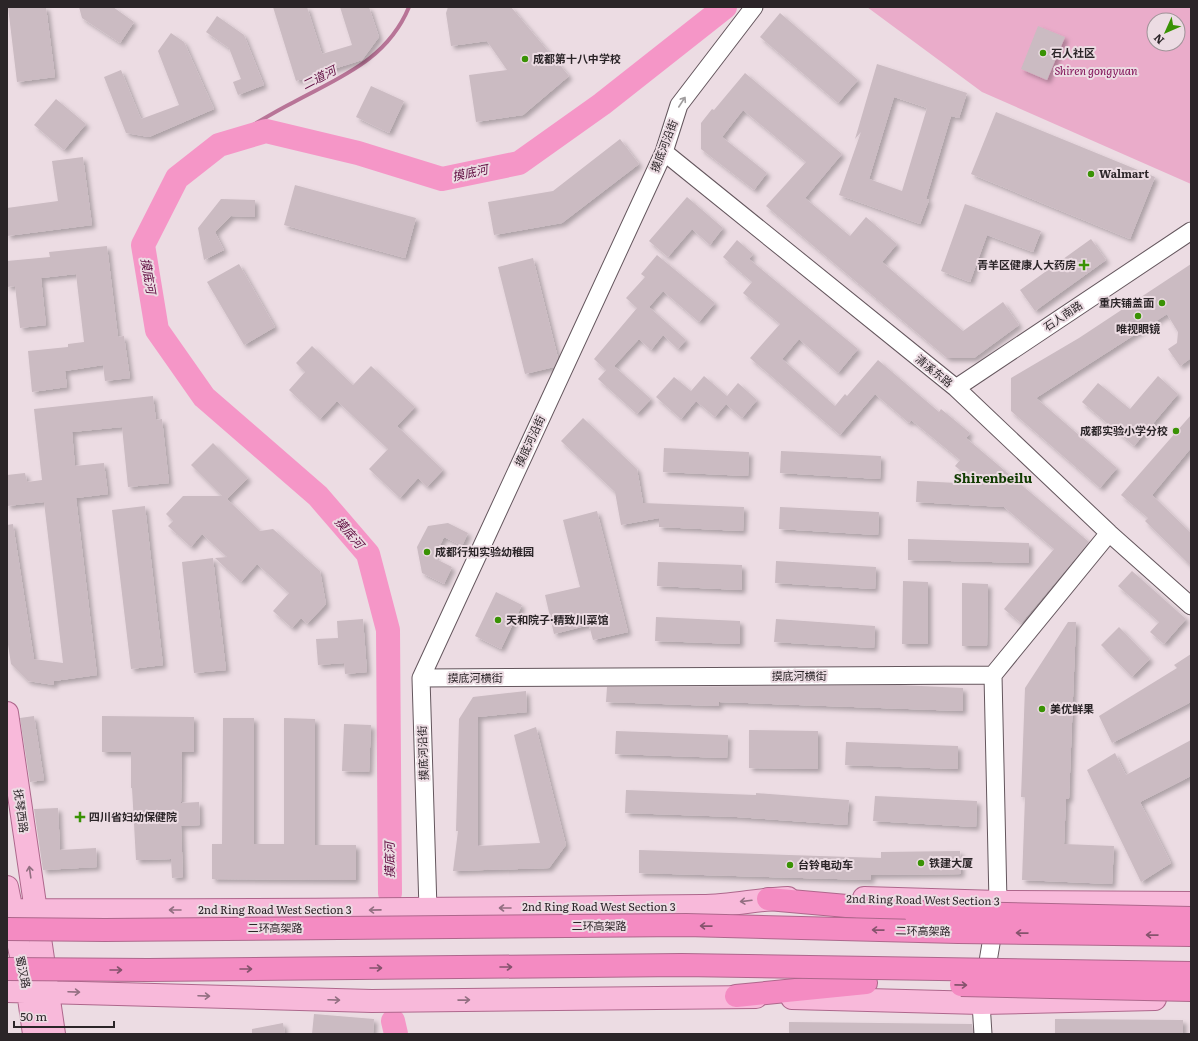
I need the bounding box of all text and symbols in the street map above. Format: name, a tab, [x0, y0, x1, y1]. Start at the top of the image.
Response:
north arrow	[1146, 12, 1186, 52]
text: N	[1149, 31, 1167, 49]
place label: 石人社区	[1051, 44, 1095, 60]
marker: 石人社区	[1038, 48, 1048, 58]
place label: 成都第十八中学校	[533, 50, 621, 66]
marker: 成都第十八中学校	[520, 54, 530, 64]
water label: 二道河	[298, 60, 340, 93]
park label: Shiren gongyuan	[1054, 62, 1138, 78]
one-way arrow	[678, 97, 686, 108]
street label: 摸底河沿街	[646, 117, 680, 174]
water label: 摸底河	[450, 159, 491, 185]
place label: Walmart	[1099, 165, 1149, 181]
marker: Walmart	[1086, 169, 1096, 179]
place label: 青羊区健康人大药房	[977, 256, 1076, 272]
water label: 摸底河	[137, 257, 161, 297]
marker: 青羊区健康人大药房	[1079, 260, 1089, 270]
place label: 重庆铺盖面	[1099, 294, 1154, 310]
street label: 石人南路	[1040, 296, 1085, 334]
marker: 重庆铺盖面	[1157, 298, 1167, 308]
marker: 唯视眼镜	[1133, 311, 1143, 321]
place label: 唯视眼镜	[1116, 320, 1160, 336]
street label: 清溪东路	[912, 350, 957, 390]
street label: 摸底河沿街	[510, 412, 548, 469]
place label: 成都实验小学分校	[1080, 422, 1168, 438]
marker: 成都实验小学分校	[1171, 426, 1181, 436]
district label: Shirenbeilu	[954, 468, 1032, 487]
water label: 摸底河	[331, 513, 370, 553]
place label: 成都行知实验幼稚园	[435, 543, 534, 559]
marker: 成都行知实验幼稚园	[422, 547, 432, 557]
place label: 天和院子·精致川菜馆	[506, 611, 609, 627]
marker: 天和院子·精致川菜馆	[493, 615, 503, 625]
street label: 摸底河横街	[772, 667, 827, 683]
street label: 摸底河横街	[448, 669, 503, 685]
place label: 美优鲜果	[1050, 700, 1094, 716]
marker: 美优鲜果	[1037, 704, 1047, 714]
street label: 摸底河沿街	[413, 725, 431, 781]
street label: 抚琴西路	[11, 788, 33, 834]
place label: 四川省妇幼保健院	[89, 808, 177, 824]
marker: 四川省妇幼保健院	[74, 811, 86, 823]
water label: 摸底河	[380, 840, 398, 878]
place label: 铁建大厦	[929, 854, 973, 870]
place label: 台铃电动车	[798, 856, 853, 872]
marker: 铁建大厦	[916, 858, 926, 868]
marker: 台铃电动车	[785, 860, 795, 870]
one-way arrow	[26, 866, 34, 879]
street label: 2nd Ring Road West Section 3	[846, 890, 1000, 908]
one-way arrow	[740, 897, 753, 905]
street label: 2nd Ring Road West Section 3	[522, 898, 676, 914]
street label: 2nd Ring Road West Section 3	[198, 901, 352, 917]
one-way arrow	[499, 904, 512, 912]
one-way arrow	[169, 906, 182, 914]
one-way arrow	[369, 906, 382, 913]
street label: 二环高架路	[572, 917, 627, 933]
street label: 二环高架路	[248, 919, 303, 935]
one-way arrow	[700, 922, 713, 930]
street label: 二环高架路	[895, 922, 951, 938]
one-way arrow	[872, 926, 885, 934]
one-way arrow	[1016, 929, 1029, 937]
one-way arrow	[1146, 931, 1159, 939]
street label: 蜀汉路	[13, 954, 35, 990]
one-way arrow	[499, 963, 512, 971]
one-way arrow	[369, 964, 382, 972]
one-way arrow	[239, 965, 252, 973]
one-way arrow	[109, 966, 122, 974]
one-way arrow	[954, 982, 967, 989]
one-way arrow	[67, 988, 80, 996]
one-way arrow	[197, 992, 210, 1000]
one-way arrow	[327, 996, 340, 1004]
one-way arrow	[457, 997, 470, 1004]
scale bar	[14, 1003, 114, 1029]
text: 50 m	[20, 1007, 47, 1025]

